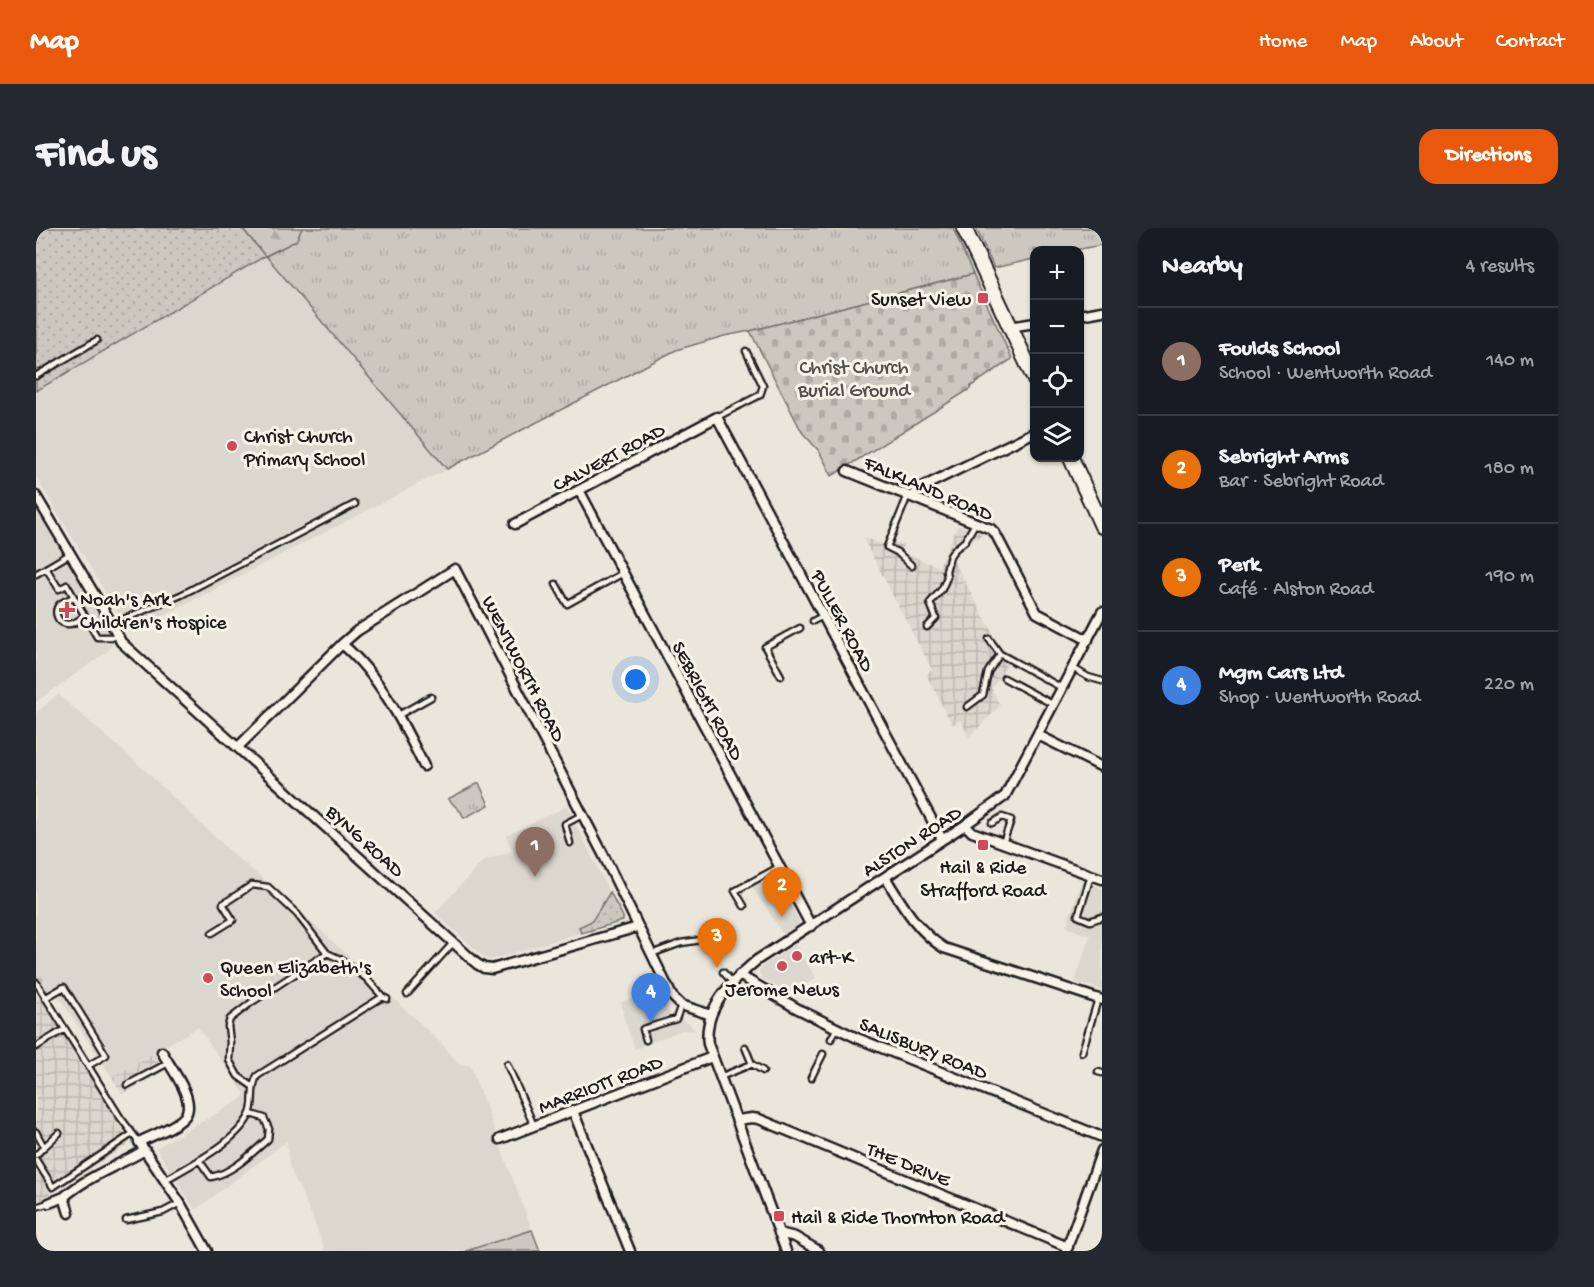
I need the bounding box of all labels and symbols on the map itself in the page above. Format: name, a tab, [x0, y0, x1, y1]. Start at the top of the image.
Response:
place label: Sunset View	[871, 290, 972, 313]
marker: Sunset View	[976, 291, 990, 305]
park label: Christ Church Burial Ground	[797, 358, 912, 404]
street label: CALVERT ROAD	[550, 419, 671, 498]
place label: Christ Church Primary School	[243, 427, 365, 473]
marker: Christ Church Primary School	[225, 439, 239, 453]
street label: FALKLAND ROAD	[859, 452, 996, 528]
street label: PULLER ROAD	[804, 566, 878, 677]
place label: Noah's Ark Children's Hospice	[80, 590, 227, 636]
street label: WENTWORTH ROAD	[475, 593, 569, 747]
marker: Noah's Ark Children's Hospice	[58, 601, 76, 619]
street label: SEBRIGHT ROAD	[665, 638, 747, 766]
your location	[621, 665, 650, 694]
street label: BYNG ROAD	[319, 801, 408, 884]
street label: ALSTON ROAD	[859, 802, 967, 883]
pin: 1	[516, 828, 554, 877]
marker: Hail & Ride Strafford Road	[976, 838, 990, 852]
place label: Hail & Ride Strafford Road	[920, 858, 1048, 904]
pin: 2	[762, 868, 802, 917]
pin: 3	[698, 918, 736, 968]
place label: art-K	[809, 948, 855, 971]
marker: art-K	[790, 949, 804, 963]
place label: Queen Elizabeth's School	[220, 958, 372, 1004]
marker: Jerome News	[775, 959, 789, 973]
marker: Queen Elizabeth's School	[201, 971, 215, 985]
pin: 4	[632, 974, 670, 1023]
place label: Jerome News	[725, 980, 840, 1003]
street label: SALISBURY ROAD	[855, 1014, 991, 1087]
street label: MARRIOTT ROAD	[536, 1052, 667, 1120]
street label: THE DRIVE	[862, 1139, 954, 1194]
place label: Hail & Ride Thornton Road	[791, 1208, 1007, 1231]
marker: Hail & Ride Thornton Road	[772, 1209, 786, 1223]

